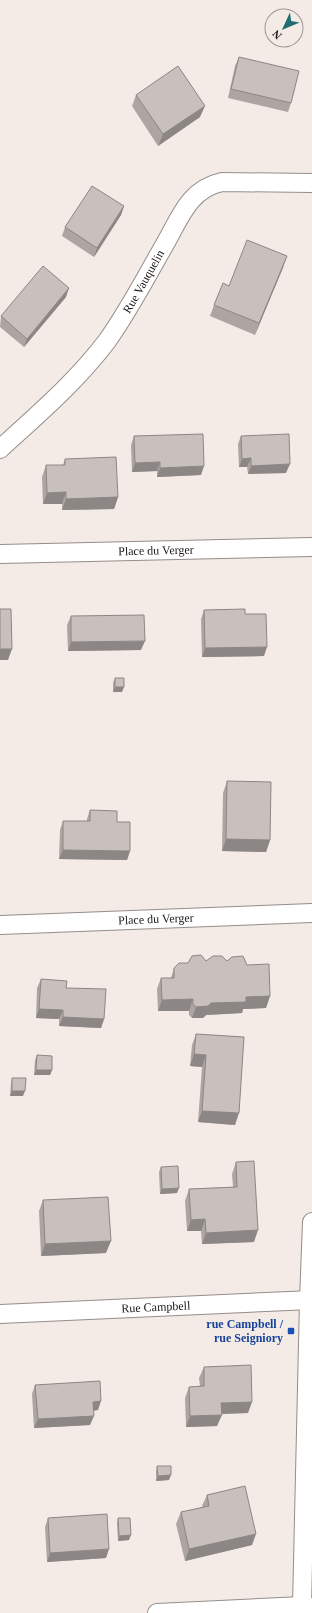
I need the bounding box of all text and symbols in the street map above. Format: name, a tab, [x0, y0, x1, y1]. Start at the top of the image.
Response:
north arrow	[264, 8, 304, 48]
text: N	[270, 28, 284, 42]
street label: Rue Vauquelin	[120, 247, 167, 316]
street label: Place du Verger	[118, 543, 194, 558]
street label: Place du Verger	[118, 911, 194, 927]
street label: Rue Campbell	[121, 1298, 191, 1316]
place label: rue Campbell / rue Seigniory	[206, 1317, 284, 1345]
marker: rue Campbell / rue Seigniory	[286, 1326, 296, 1336]

